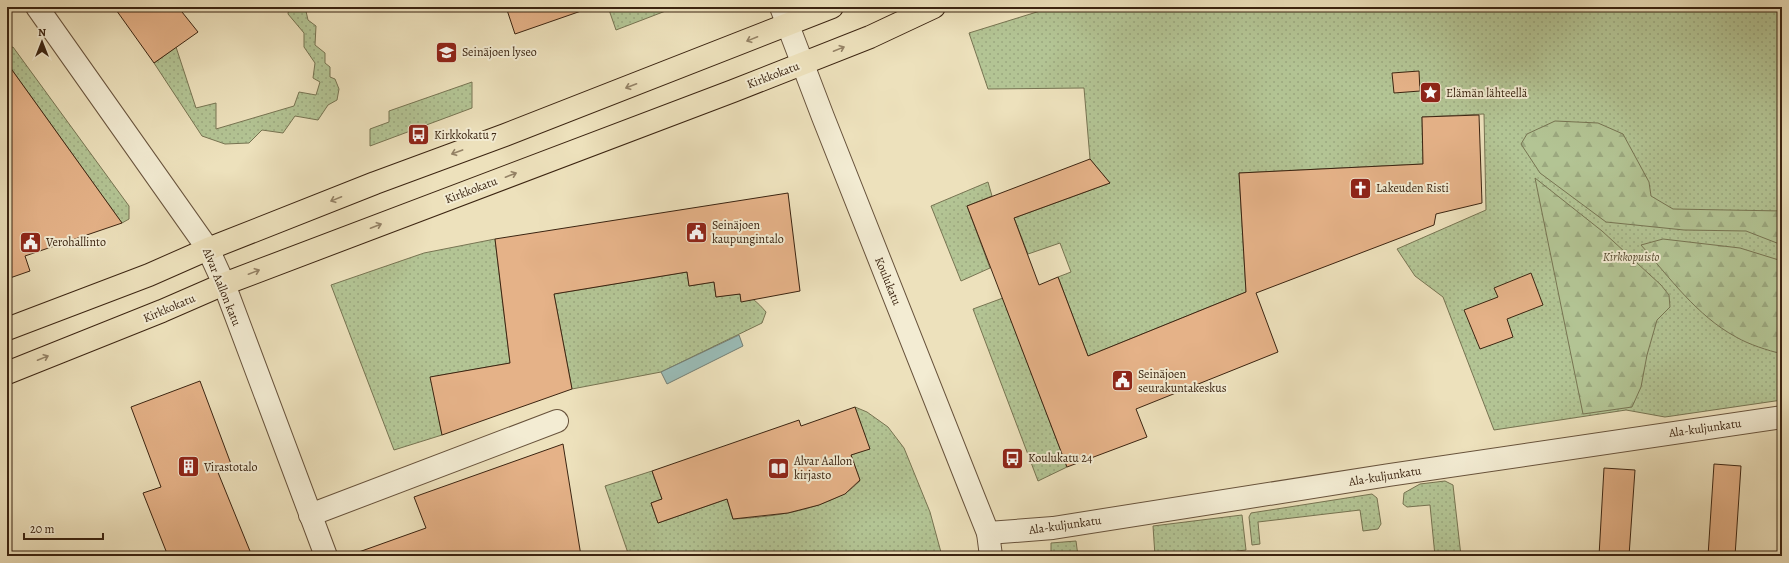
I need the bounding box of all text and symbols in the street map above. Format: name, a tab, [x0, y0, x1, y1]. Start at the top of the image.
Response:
north arrow	[22, 22, 62, 62]
text: N	[38, 25, 46, 40]
one-way arrow	[746, 35, 758, 43]
school or university icon: Seinäjoen lyseo	[434, 39, 460, 65]
place label: Seinäjoen lyseo	[462, 44, 537, 60]
one-way arrow	[832, 45, 844, 53]
street label: Kirkkokatu	[744, 58, 802, 92]
place icon: Elämän lähteellä	[1418, 80, 1444, 106]
one-way arrow	[625, 83, 637, 91]
place label: Elämän lähteellä	[1446, 85, 1528, 101]
bus stop icon: Kirkkokatu 7	[406, 122, 432, 148]
place label: Kirkkokatu 7	[434, 127, 497, 143]
one-way arrow	[451, 149, 463, 157]
one-way arrow	[504, 171, 516, 179]
street label: Kirkkokatu	[442, 173, 500, 207]
church icon: Lakeuden Risti	[1347, 175, 1373, 201]
place label: Lakeuden Risti	[1376, 180, 1449, 196]
one-way arrow	[330, 195, 342, 203]
place label: Seinäjoen kaupungintalo	[712, 217, 784, 247]
public building icon: Seinäjoen kaupungintalo	[684, 219, 710, 245]
one-way arrow	[370, 222, 382, 230]
public building icon: Verohallinto	[17, 229, 43, 255]
place label: Verohallinto	[45, 234, 106, 250]
street label: Alvar Aallon katu	[199, 245, 245, 329]
park label: Kirkkopuisto	[1603, 249, 1659, 265]
street label: Koulukatu	[871, 254, 905, 308]
one-way arrow	[248, 268, 260, 276]
street label: Kirkkokatu	[141, 290, 198, 326]
one-way arrow	[37, 354, 49, 362]
place label: Seinäjoen seurakuntakeskus	[1138, 366, 1227, 396]
public building icon: Seinäjoen seurakuntakeskus	[1109, 368, 1135, 394]
street label: Ala-kuljunkatu	[1667, 415, 1743, 441]
bus stop icon: Koulukatu 24	[1000, 445, 1026, 471]
place label: Koulukatu 24	[1028, 450, 1093, 466]
place label: Alvar Aallon kirjasto	[793, 453, 853, 483]
building icon: Virastotalo	[176, 454, 202, 480]
library icon: Alvar Aallon kirjasto	[766, 455, 792, 481]
place label: Virastotalo	[203, 459, 258, 475]
street label: Ala-kuljunkatu	[1347, 462, 1423, 490]
street label: Ala-kuljunkatu	[1027, 512, 1103, 538]
scale bar	[24, 515, 103, 541]
text: 20 m	[30, 521, 54, 537]

